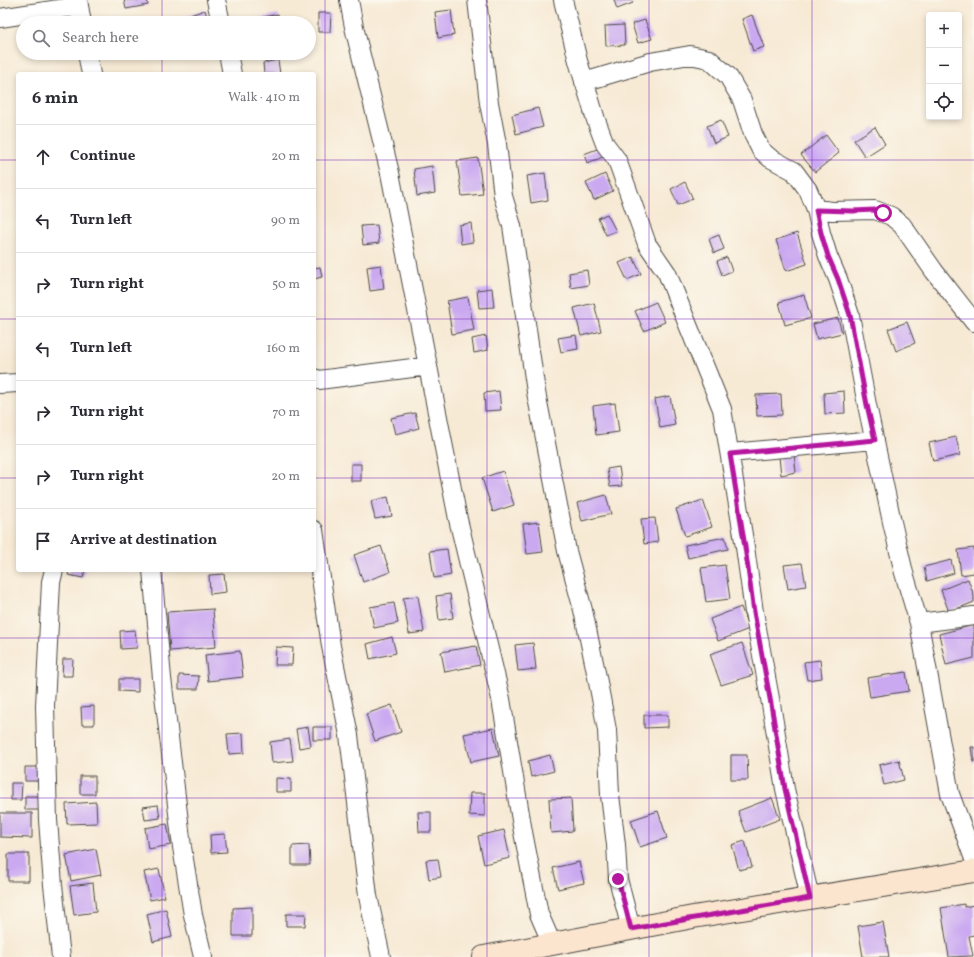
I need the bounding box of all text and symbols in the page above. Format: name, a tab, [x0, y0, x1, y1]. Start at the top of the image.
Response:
map controls	[926, 12, 962, 120]
button: +	[926, 12, 962, 48]
search box	[16, 16, 316, 60]
icon: search	[30, 27, 52, 49]
text: Search here	[62, 28, 139, 49]
button: −	[926, 48, 962, 84]
button: locate	[926, 84, 962, 120]
text: 6 min	[32, 87, 78, 110]
text: Walk · 410 m	[228, 89, 300, 107]
icon: ahead	[32, 146, 54, 168]
text: Continue	[70, 146, 135, 167]
text: 20 m	[271, 148, 300, 166]
route start	[874, 204, 892, 222]
icon: left	[32, 210, 54, 232]
text: Turn left	[70, 210, 132, 231]
text: 90 m	[271, 212, 300, 230]
icon: right	[32, 274, 54, 296]
text: Turn right	[70, 274, 144, 295]
text: 50 m	[272, 276, 300, 294]
icon: left	[32, 338, 54, 360]
text: Turn left	[70, 338, 132, 359]
text: 160 m	[266, 340, 300, 358]
icon: right	[32, 402, 54, 424]
text: Turn right	[70, 402, 144, 423]
text: 70 m	[272, 404, 300, 422]
icon: right	[32, 466, 54, 488]
text: Turn right	[70, 466, 144, 487]
text: 20 m	[271, 468, 300, 486]
icon: arrive	[32, 530, 54, 552]
text: Arrive at destination	[70, 530, 217, 551]
route end	[609, 870, 627, 888]

